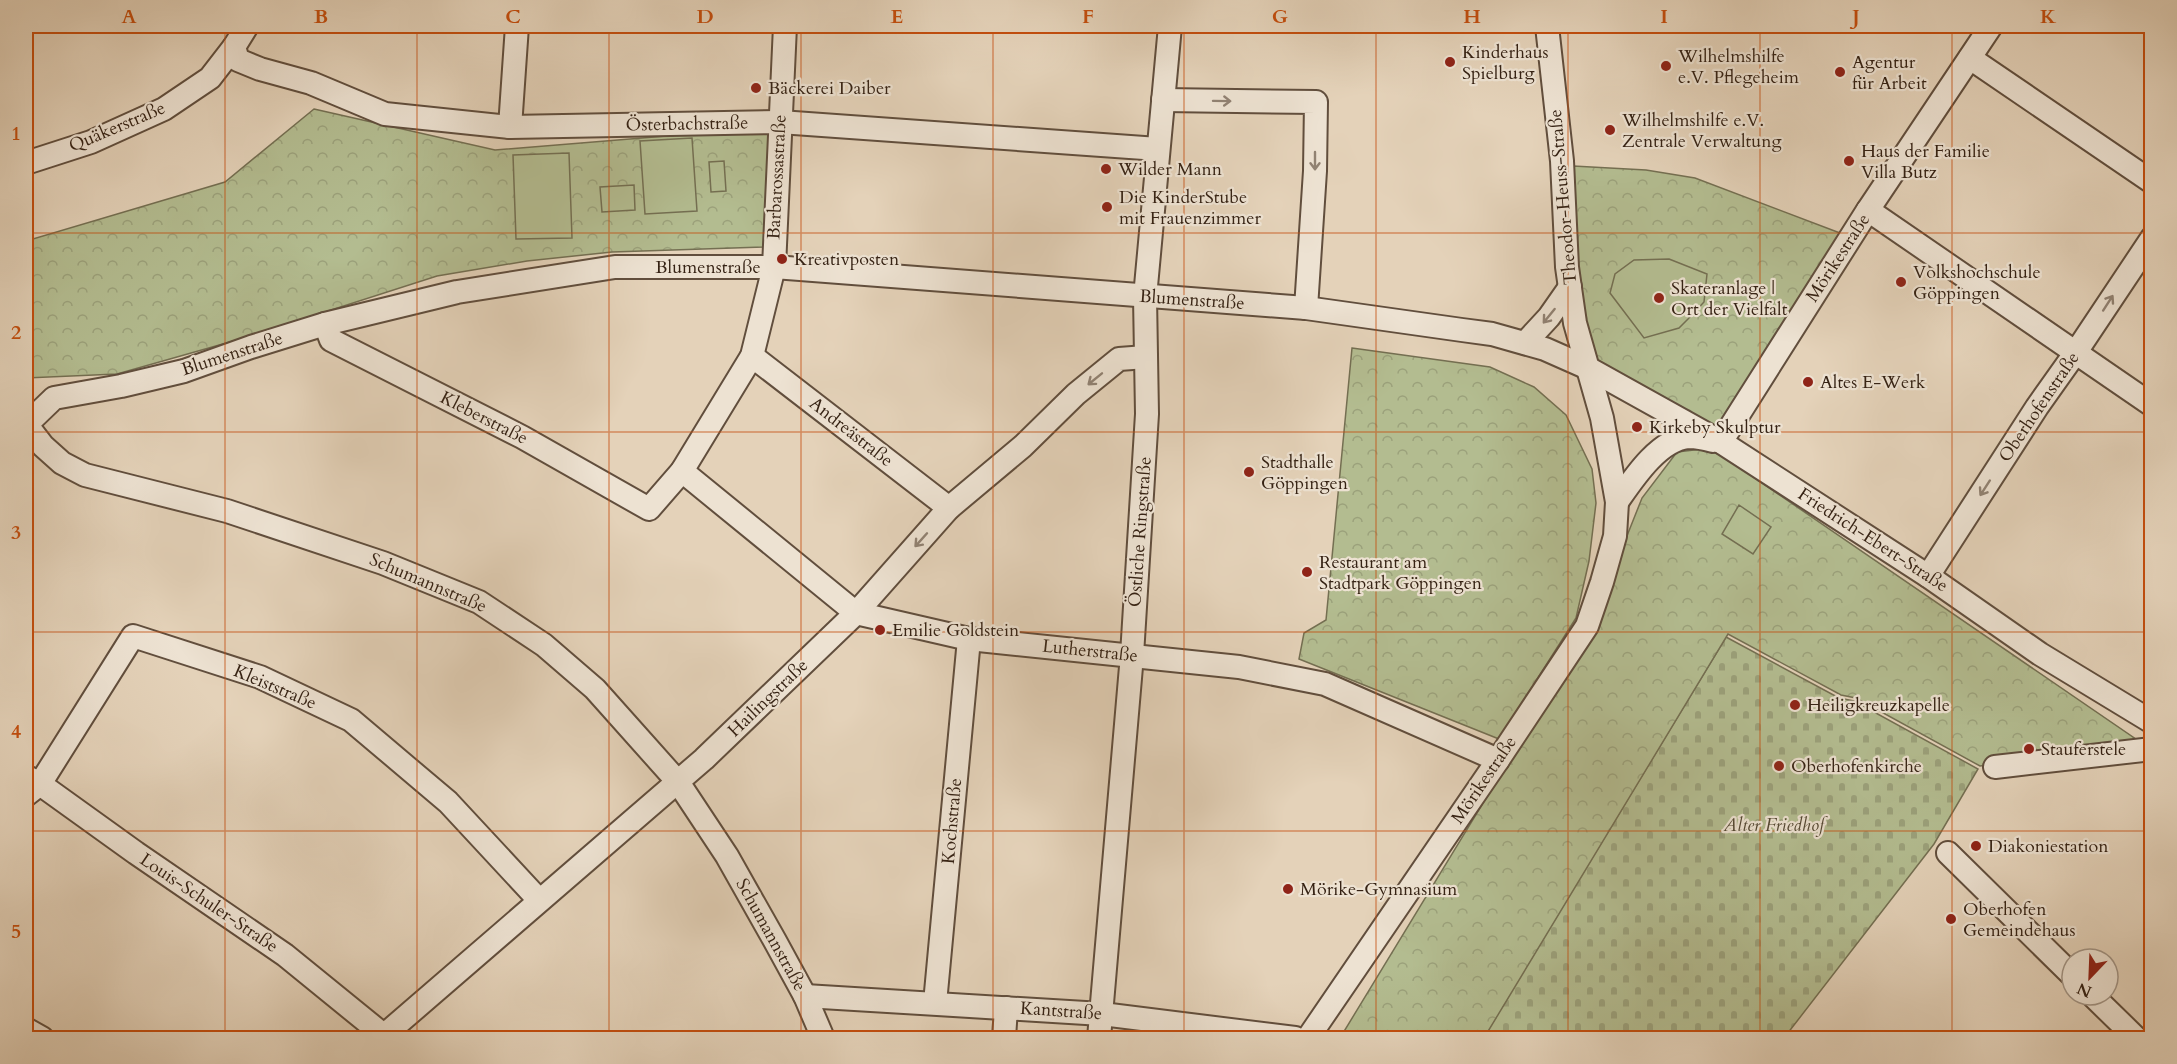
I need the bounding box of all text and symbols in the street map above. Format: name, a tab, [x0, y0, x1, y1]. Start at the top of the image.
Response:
text: A	[121, 3, 137, 30]
text: B	[314, 3, 328, 30]
text: C	[505, 3, 521, 30]
text: D	[696, 3, 714, 30]
text: E	[891, 3, 903, 30]
text: F	[1082, 3, 1094, 30]
text: G	[1272, 3, 1288, 30]
text: H	[1463, 3, 1481, 30]
text: I	[1660, 3, 1668, 30]
text: J	[1849, 3, 1860, 30]
text: K	[2040, 3, 2057, 30]
place label: Kinderhaus Spielburg	[1462, 40, 1549, 86]
place label: Wilhelmshilfe e.V. Pflegeheim	[1677, 44, 1800, 90]
place label: Agentur für Arbeit	[1852, 50, 1927, 96]
marker: Kinderhaus Spielburg	[1443, 55, 1457, 69]
marker: Wilhelmshilfe e.V. Pflegeheim	[1659, 59, 1673, 73]
marker: Agentur für Arbeit	[1833, 65, 1847, 79]
place label: Bäckerei Daiber	[768, 76, 891, 101]
marker: Bäckerei Daiber	[749, 81, 763, 95]
street label: Quäkerstraße	[65, 95, 169, 159]
one-way arrow	[1211, 95, 1231, 107]
street label: Theodor-Heuss-Straße	[1543, 108, 1583, 286]
place label: Wilhelmshilfe e.V. Zentrale Verwaltung	[1621, 108, 1782, 154]
street label: Österbachstraße	[626, 110, 748, 138]
street label: Barbarossastraße	[761, 114, 793, 240]
text: 1	[11, 120, 21, 147]
marker: Wilhelmshilfe e.V. Zentrale Verwaltung	[1603, 123, 1617, 137]
place label: Haus der Familie Villa Butz	[1861, 139, 1990, 185]
one-way arrow	[1310, 150, 1321, 170]
marker: Haus der Familie Villa Butz	[1842, 154, 1856, 168]
place label: Wilder Mann	[1117, 157, 1223, 182]
marker: Wilder Mann	[1099, 162, 1113, 176]
place label: Die KinderStube mit Frauenzimmer	[1119, 185, 1261, 231]
marker: Die KinderStube mit Frauenzimmer	[1100, 200, 1114, 214]
street label: Mörikestraße	[1800, 209, 1876, 307]
place label: Kreativposten	[794, 247, 900, 272]
marker: Kreativposten	[775, 252, 789, 266]
street label: Blumenstraße	[655, 255, 761, 280]
place label: Volkshochschule Göppingen	[1913, 260, 2041, 306]
marker: Volkshochschule Göppingen	[1894, 275, 1908, 289]
place label: Skateranlage | Ort der Vielfalt	[1671, 276, 1788, 322]
street label: Blumenstraße	[1139, 284, 1245, 316]
marker: Skateranlage | Ort der Vielfalt	[1652, 291, 1666, 305]
one-way arrow	[2102, 295, 2115, 312]
one-way arrow	[1542, 308, 1555, 324]
text: 2	[11, 319, 21, 346]
street label: Blumenstraße	[178, 326, 286, 382]
street label: Oberhofenstraße	[1993, 347, 2085, 467]
place label: Altes E-Werk	[1820, 370, 1926, 395]
one-way arrow	[1087, 372, 1103, 385]
marker: Altes E-Werk	[1801, 375, 1815, 389]
street label: Kleberstraße	[436, 385, 532, 451]
street label: Andreästraße	[804, 391, 898, 473]
place label: Kirkeby Skulptur	[1649, 415, 1781, 440]
marker: Kirkeby Skulptur	[1630, 420, 1644, 434]
place label: Stadthalle Göppingen	[1261, 450, 1349, 496]
street label: Östliche Ringstraße	[1122, 456, 1158, 608]
marker: Stadthalle Göppingen	[1242, 465, 1256, 479]
one-way arrow	[1978, 479, 1990, 496]
street label: Friedrich-Ebert-Straße	[1793, 482, 1953, 598]
text: 3	[11, 519, 21, 546]
one-way arrow	[914, 532, 928, 547]
street label: Schumannstraße	[365, 547, 491, 619]
place label: Restaurant am Stadtpark Göppingen	[1319, 550, 1483, 596]
marker: Restaurant am Stadtpark Göppingen	[1300, 565, 1314, 579]
place label: Emilie Goldstein	[892, 618, 1020, 643]
marker: Emilie Goldstein	[873, 623, 887, 637]
street label: Lutherstraße	[1041, 634, 1139, 668]
street label: Hailingstraße	[722, 653, 814, 743]
street label: Kleiststraße	[230, 658, 320, 716]
place label: Heiligkreuzkapelle	[1807, 693, 1950, 718]
marker: Heiligkreuzkapelle	[1788, 698, 1802, 712]
text: 4	[11, 718, 21, 745]
street label: Mörikestraße	[1445, 731, 1523, 829]
place label: Stauferstele	[2041, 737, 2126, 762]
marker: Stauferstele	[2022, 742, 2036, 756]
place label: Oberhofenkirche	[1791, 754, 1922, 779]
marker: Oberhofenkirche	[1772, 759, 1786, 773]
street label: Kochstraße	[936, 777, 968, 865]
park label: Alter Friedhof	[1723, 813, 1828, 838]
place label: Diakoniestation	[1988, 834, 2109, 859]
marker: Diakoniestation	[1969, 839, 1983, 853]
street label: Louis-Schuler-Straße	[135, 847, 283, 959]
street label: Schumannstraße	[730, 874, 812, 996]
place label: Mörike-Gymnasium	[1300, 877, 1458, 902]
marker: Mörike-Gymnasium	[1281, 882, 1295, 896]
place label: Oberhofen Gemeindehaus	[1963, 897, 2075, 943]
marker: Oberhofen Gemeindehaus	[1944, 912, 1958, 926]
text: 5	[11, 918, 21, 945]
north arrow	[2060, 947, 2120, 1007]
text: N	[2074, 977, 2095, 1003]
street label: Kantstraße	[1019, 996, 1103, 1026]

